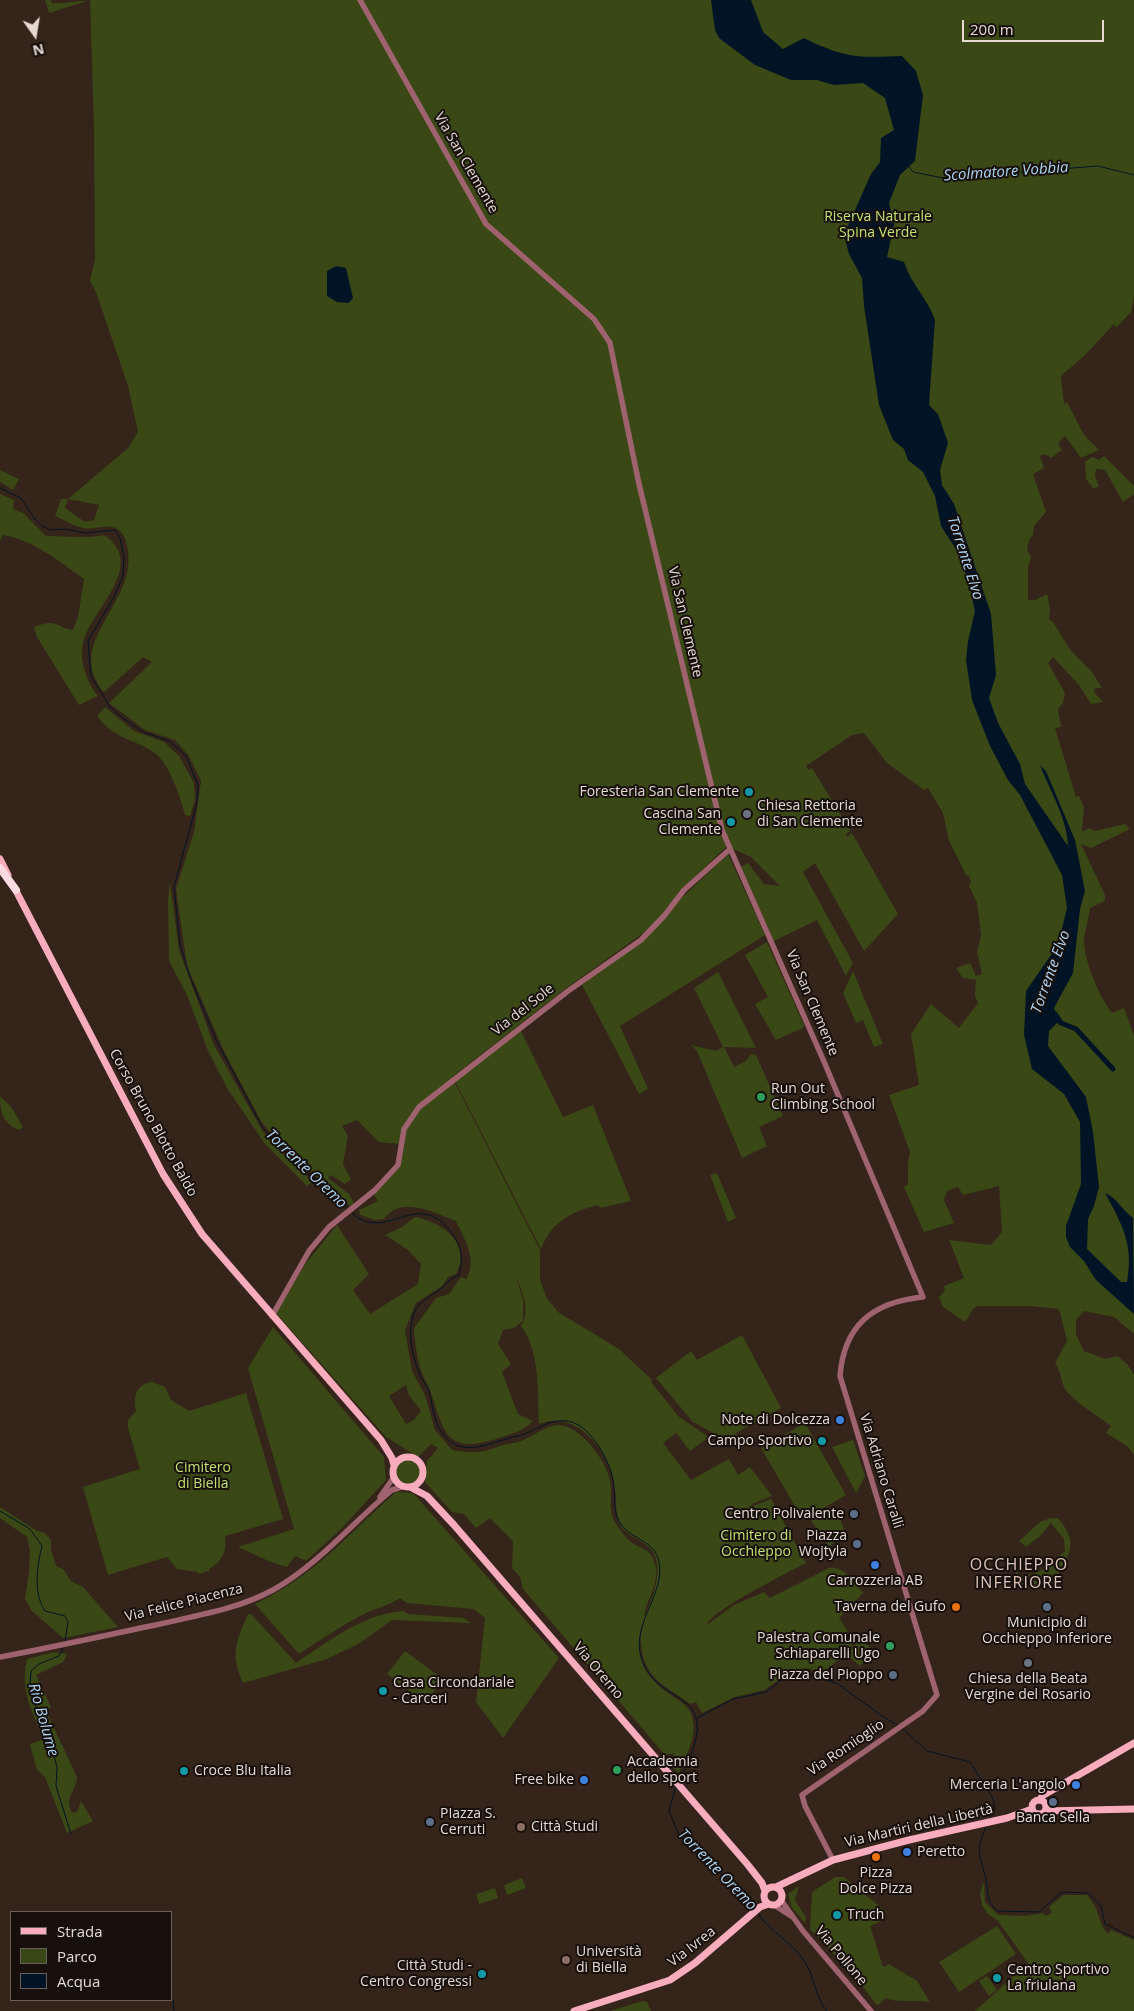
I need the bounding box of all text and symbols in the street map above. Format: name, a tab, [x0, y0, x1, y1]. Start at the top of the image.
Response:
north arrow	[10, 10, 60, 60]
scale bar	[964, 10, 1106, 42]
text: 200 m	[970, 19, 1014, 39]
text: N	[31, 40, 46, 61]
street label: Via San Clemente	[430, 110, 502, 216]
water label: Scolmatore Vobbia	[943, 159, 1069, 185]
park label: Riserva Naturale Spina Verde	[824, 209, 932, 242]
water label: Torrente Elvo	[943, 514, 987, 602]
street label: Via San Clemente	[664, 565, 706, 679]
place label: Foresteria San Clemente	[579, 784, 739, 800]
marker: Foresteria San Clemente	[743, 786, 755, 798]
place label: Chiesa Rettoria di San Clemente	[757, 798, 863, 830]
place label: Cascina San Clemente	[643, 806, 721, 839]
marker: Chiesa Rettoria di San Clemente	[741, 808, 753, 820]
marker: Cascina San Clemente	[725, 816, 737, 828]
water label: Torrente Elvo	[1028, 928, 1074, 1016]
street label: Via San Clemente	[782, 948, 842, 1058]
street label: Via del Sole	[489, 980, 557, 1040]
street label: Corso Bruno Blotto Baldo	[105, 1046, 201, 1200]
place label: Run Out Climbing School	[771, 1081, 875, 1114]
marker: Run Out Climbing School	[755, 1091, 767, 1103]
water label: Torrente Oremo	[262, 1126, 350, 1212]
place label: Note di Dolcezza	[721, 1412, 830, 1428]
street label: Via Adriano Caralli	[856, 1412, 906, 1530]
marker: Note di Dolcezza	[834, 1414, 846, 1426]
place label: Campo Sportivo	[707, 1433, 812, 1449]
marker: Campo Sportivo	[816, 1435, 828, 1447]
park label: Cimitero di Biella	[175, 1460, 231, 1492]
place label: Centro Polivalente	[724, 1506, 844, 1522]
marker: Centro Polivalente	[848, 1508, 860, 1520]
park label: Cimitero di Occhieppo	[720, 1528, 792, 1560]
place label: Piazza Wojtyla	[799, 1528, 847, 1560]
marker: Piazza Wojtyla	[851, 1538, 863, 1550]
district label: OCCHIEPPO INFERIORE	[969, 1555, 1069, 1593]
marker: Carrozzeria AB	[869, 1559, 881, 1571]
place label: Carrozzeria AB	[827, 1573, 923, 1589]
street label: Via Felice Piacenza	[123, 1580, 245, 1626]
place label: Taverna del Gufo	[834, 1599, 946, 1615]
marker: Taverna del Gufo	[950, 1601, 962, 1613]
marker: Municipio di Occhieppo Inferiore	[1041, 1601, 1053, 1613]
place label: Municipio di Occhieppo Inferiore	[982, 1615, 1112, 1648]
place label: Palestra Comunale Schiaparelli Ugo	[757, 1630, 880, 1662]
street label: Via Oremo	[569, 1639, 627, 1703]
marker: Palestra Comunale Schiaparelli Ugo	[884, 1640, 896, 1652]
marker: Chiesa della Beata Vergine del Rosario	[1022, 1657, 1034, 1669]
place label: Piazza del Pioppo	[769, 1667, 883, 1683]
marker: Piazza del Pioppo	[887, 1669, 899, 1681]
place label: Chiesa della Beata Vergine del Rosario	[965, 1671, 1091, 1704]
place label: Casa Circondariale - Carceri	[393, 1675, 514, 1708]
water label: Rio Bolume	[24, 1681, 62, 1759]
marker: Casa Circondariale - Carceri	[377, 1685, 389, 1697]
street label: Via Romioglio	[805, 1716, 887, 1780]
place label: Accademia dello sport	[627, 1754, 698, 1786]
place label: Croce Blu Italia	[194, 1763, 291, 1779]
marker: Accademia dello sport	[611, 1764, 623, 1776]
marker: Croce Blu Italia	[178, 1765, 190, 1777]
place label: Free bike	[514, 1772, 574, 1788]
marker: Free bike	[578, 1774, 590, 1786]
place label: Merceria L'angolo	[950, 1777, 1066, 1793]
marker: Merceria L'angolo	[1070, 1779, 1082, 1791]
marker: Banca Sella	[1047, 1796, 1059, 1808]
street label: Via Martiri della Libertà	[843, 1801, 995, 1851]
place label: PIazza S. Cerruti	[440, 1806, 496, 1838]
place label: Banca Sella	[1016, 1810, 1090, 1826]
marker: PIazza S. Cerruti	[424, 1816, 436, 1828]
place label: Città Studi	[531, 1819, 598, 1835]
marker: Città Studi	[515, 1821, 527, 1833]
water label: Torrente Oremo	[674, 1826, 760, 1914]
place label: Peretto	[917, 1844, 965, 1860]
marker: Peretto	[901, 1846, 913, 1858]
marker: Pizza Dolce Pizza	[870, 1851, 882, 1863]
place label: Pizza Dolce Pizza	[839, 1865, 913, 1898]
place label: Truch	[847, 1907, 884, 1923]
marker: Truch	[831, 1909, 843, 1921]
legend	[10, 1911, 172, 2001]
text: Strada	[57, 1921, 103, 1941]
street label: Via Ivrea	[665, 1923, 719, 1971]
street label: Via Pollone	[811, 1923, 871, 1989]
place label: Università di Biella	[576, 1944, 642, 1976]
text: Parco	[57, 1946, 97, 1966]
marker: Università di Biella	[560, 1954, 572, 1966]
place label: Città Studi - Centro Congressi	[360, 1958, 472, 1990]
place label: Centro Sportivo La friulana	[1007, 1962, 1109, 1994]
marker: Città Studi - Centro Congressi	[476, 1968, 488, 1980]
text: Acqua	[57, 1971, 100, 1991]
marker: Centro Sportivo La friulana	[991, 1972, 1003, 1984]

